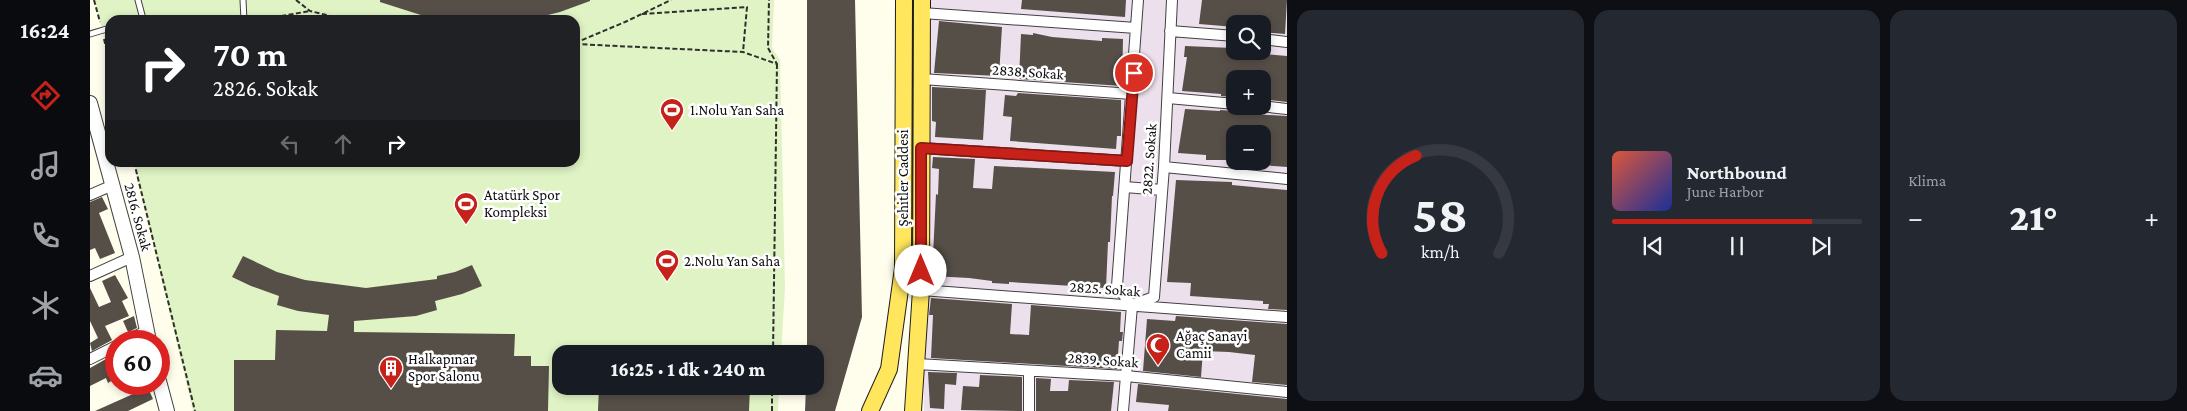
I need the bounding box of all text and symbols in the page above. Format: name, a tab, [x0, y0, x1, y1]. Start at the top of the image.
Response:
map controls	[1226, 15, 1271, 170]
button: search	[1226, 15, 1271, 60]
text: 16:24	[20, 18, 70, 43]
icon: right	[130, 35, 195, 100]
text: 70 m	[213, 35, 287, 74]
pin	[1113, 52, 1155, 94]
icon: arrive	[1120, 59, 1148, 87]
street label: 2838. Sokak	[992, 62, 1065, 83]
button: +	[1226, 70, 1271, 115]
text: 2826. Sokak	[213, 76, 318, 101]
icon: directions	[28, 78, 63, 113]
sports icon: 1.Nolu Yan Saha	[659, 97, 685, 131]
place label: 1.Nolu Yan Saha	[690, 102, 784, 118]
street label: 2822. Sokak	[1139, 122, 1160, 195]
button: −	[1226, 125, 1271, 170]
street label: Şehitler Caddesi	[895, 129, 912, 227]
icon: left	[276, 130, 304, 158]
icon: ahead	[329, 130, 357, 158]
icon: right	[382, 130, 410, 158]
icon: music	[28, 148, 63, 183]
text: Northbound	[1687, 162, 1787, 183]
text: Klima	[1908, 172, 1946, 189]
street label: 2816. Sokak	[121, 181, 155, 253]
text: June Harbor	[1687, 183, 1764, 200]
text: 58	[1412, 185, 1468, 243]
place label: Atatürk Spor Kompleksi	[484, 187, 561, 221]
sports icon: Atatürk Spor Kompleksi	[453, 191, 479, 225]
text: 21°	[2009, 196, 2058, 238]
text: −	[1908, 202, 1923, 233]
text: +	[2144, 202, 2159, 233]
icon: phone	[28, 218, 63, 253]
icon: previous	[1639, 232, 1667, 260]
icon: pause	[1723, 232, 1751, 260]
icon: next	[1807, 232, 1835, 260]
text: km/h	[1421, 242, 1460, 262]
position arrow	[894, 244, 946, 296]
sports icon: 2.Nolu Yan Saha	[654, 248, 680, 282]
place label: 2.Nolu Yan Saha	[684, 253, 780, 269]
street label: 2825. Sokak	[1069, 279, 1142, 300]
icon: climate	[28, 288, 63, 323]
place label: Ağaç Sanayi Camii	[1176, 328, 1247, 361]
speed limit sign: 60	[105, 330, 170, 395]
mosque icon: Ağaç Sanayi Camii	[1145, 332, 1171, 366]
street label: 2839. Sokak	[1067, 350, 1140, 371]
place label: Halkapınar Spor Salonu	[408, 351, 480, 385]
building icon: Halkapınar Spor Salonu	[378, 355, 404, 389]
icon: car	[28, 358, 63, 393]
text: 16:25 · 1 dk · 240 m	[611, 359, 765, 380]

